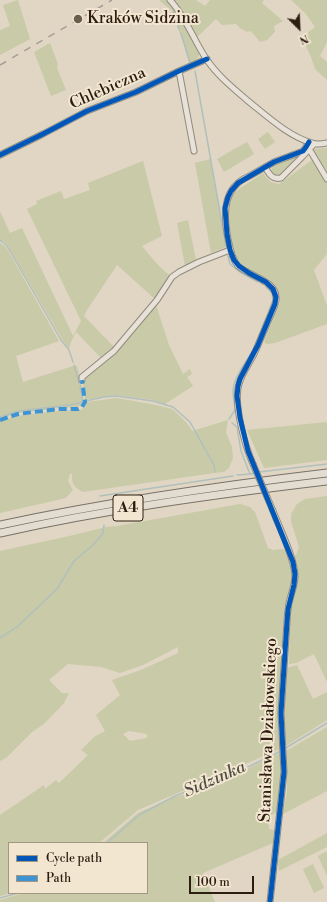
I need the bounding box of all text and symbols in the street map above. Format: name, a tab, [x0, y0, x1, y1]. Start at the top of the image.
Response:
north arrow	[279, 8, 319, 48]
place label: Kraków Sidzina	[87, 9, 199, 29]
marker: Kraków Sidzina	[72, 13, 84, 25]
text: N	[297, 31, 311, 47]
street label: Chlebiczna	[67, 64, 149, 114]
road number: A4	[113, 495, 143, 521]
street label: Stanisława Działowskiego	[256, 637, 282, 823]
water label: Sidzinka	[181, 757, 249, 803]
legend	[8, 842, 148, 894]
text: Cycle path	[46, 851, 102, 866]
scale bar	[191, 868, 256, 894]
text: Path	[46, 871, 71, 886]
text: 100 m	[196, 875, 230, 890]

